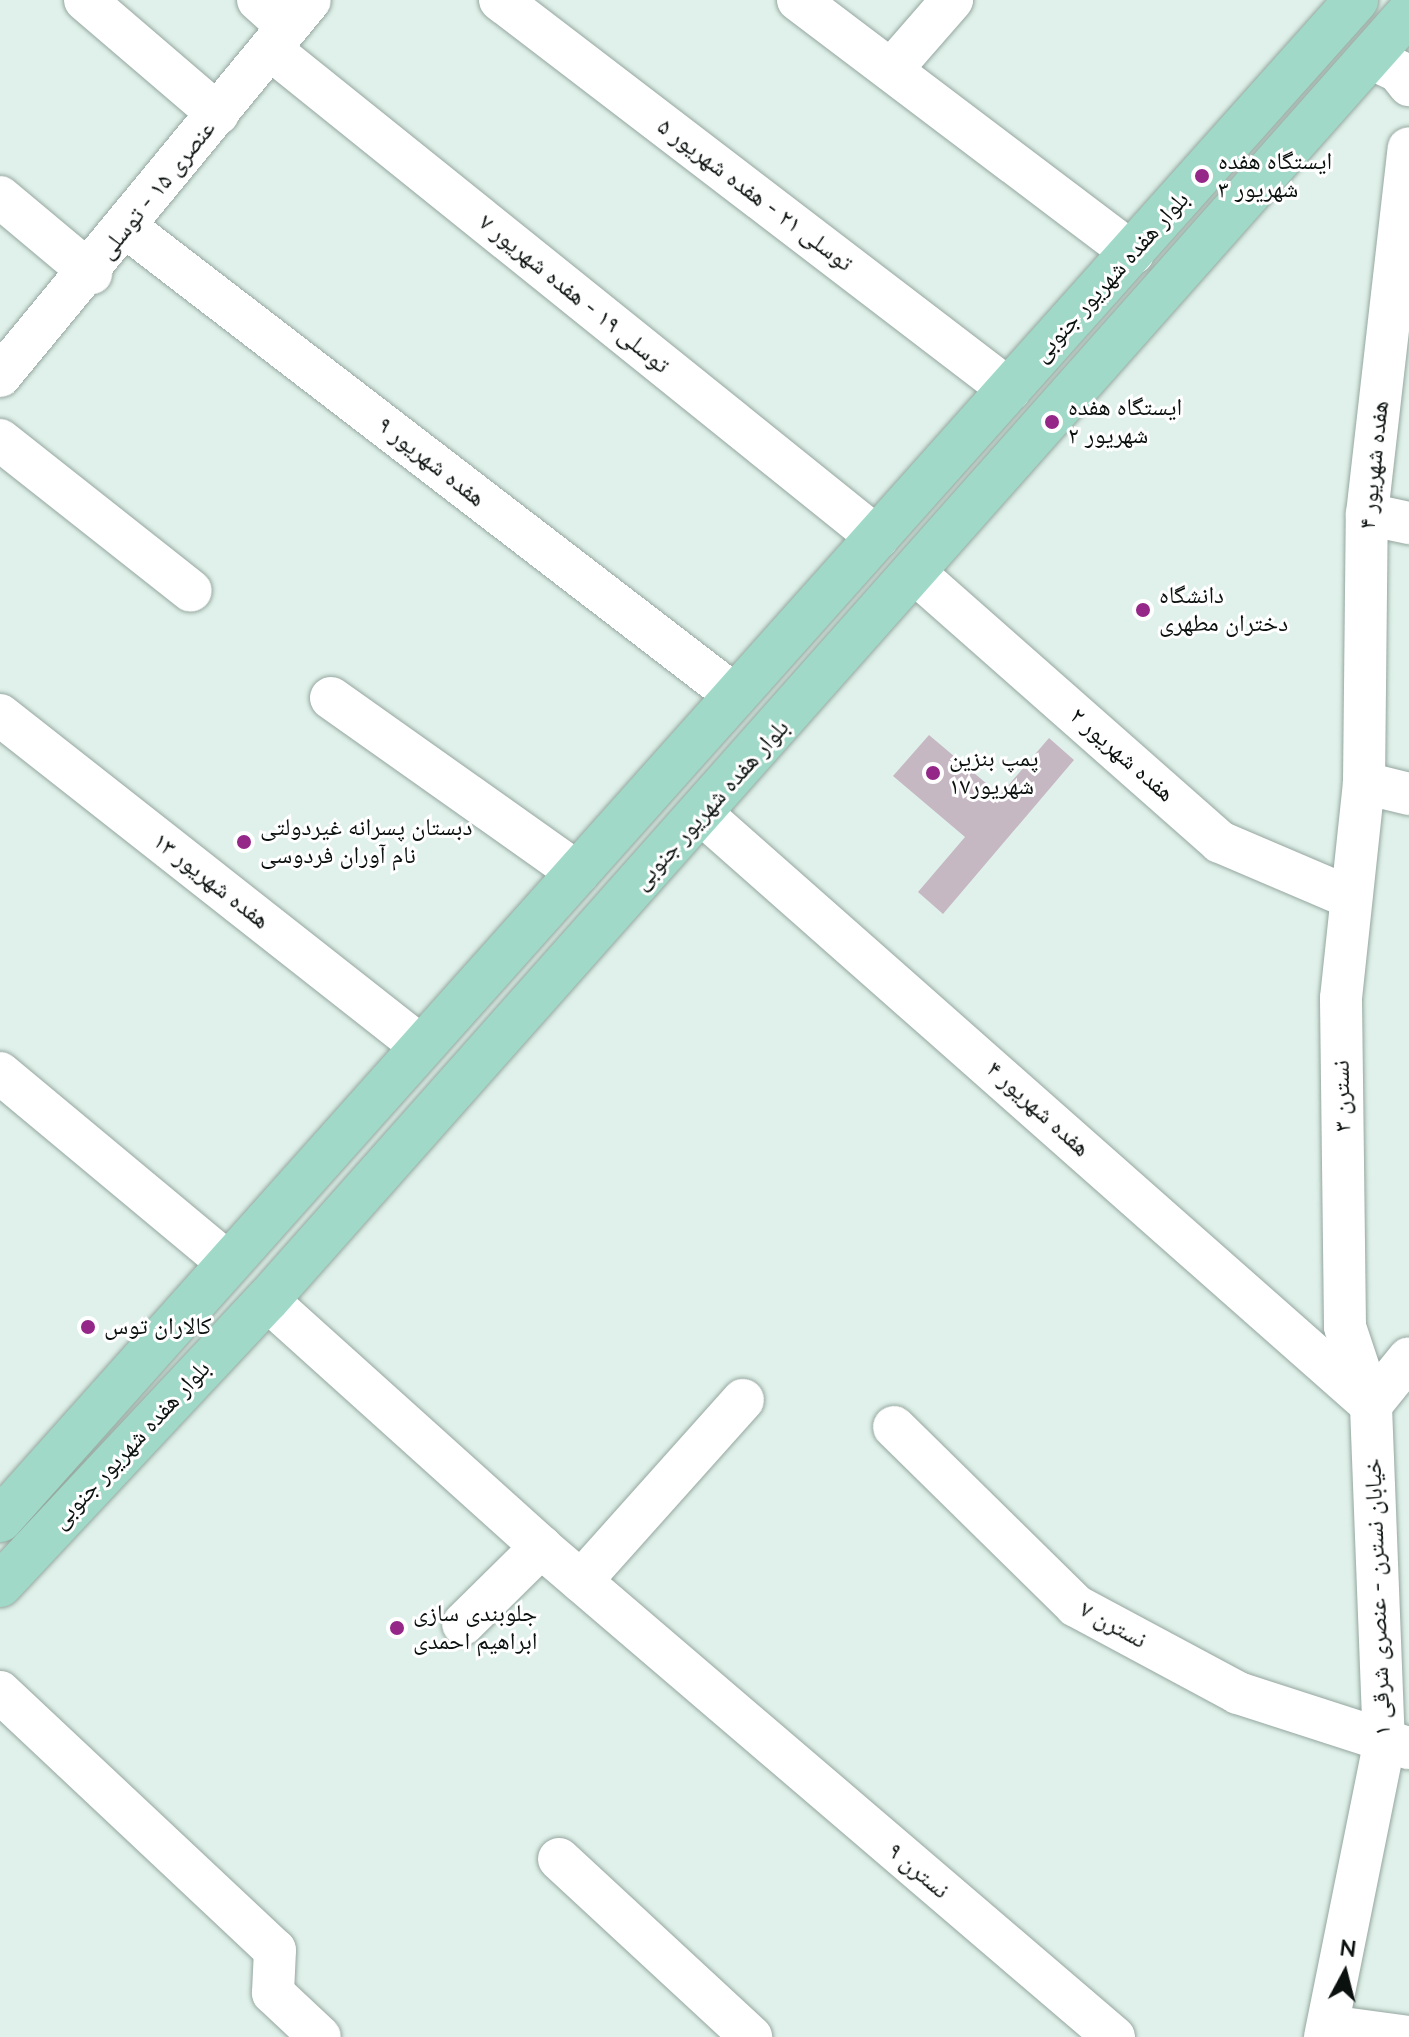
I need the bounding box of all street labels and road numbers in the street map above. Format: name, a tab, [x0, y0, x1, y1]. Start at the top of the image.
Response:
street label: توسلی ۲۱ - هفده شهریور ۵	[652, 112, 858, 278]
street label: عنصری ۱۵ - توسلی	[92, 115, 222, 265]
street label: بلوار هفده شهریور جنوبی	[1027, 186, 1195, 368]
street label: توسلی ۱۹ - هفده شهریور ۷	[473, 208, 675, 380]
street label: هفده شهریور ۴	[1353, 399, 1395, 531]
street label: هفده شهریور ۹	[371, 411, 491, 513]
street label: هفده شهریور ۲	[1064, 702, 1180, 808]
street label: بلوار هفده شهریور جنوبی	[627, 714, 795, 896]
street label: هفده شهریور ۱۳	[147, 827, 275, 935]
street label: هفده شهریور ۴	[980, 1055, 1096, 1163]
street label: نسترن ۳	[1327, 1060, 1357, 1132]
street label: بلوار هفده شهریور جنوبی	[46, 1355, 216, 1535]
street label: خیابان نسترن - عنصری شرقی ۱	[1359, 1458, 1397, 1736]
street label: نسترن ۷	[1075, 1595, 1151, 1655]
street label: نسترن ۹	[881, 1837, 955, 1905]

